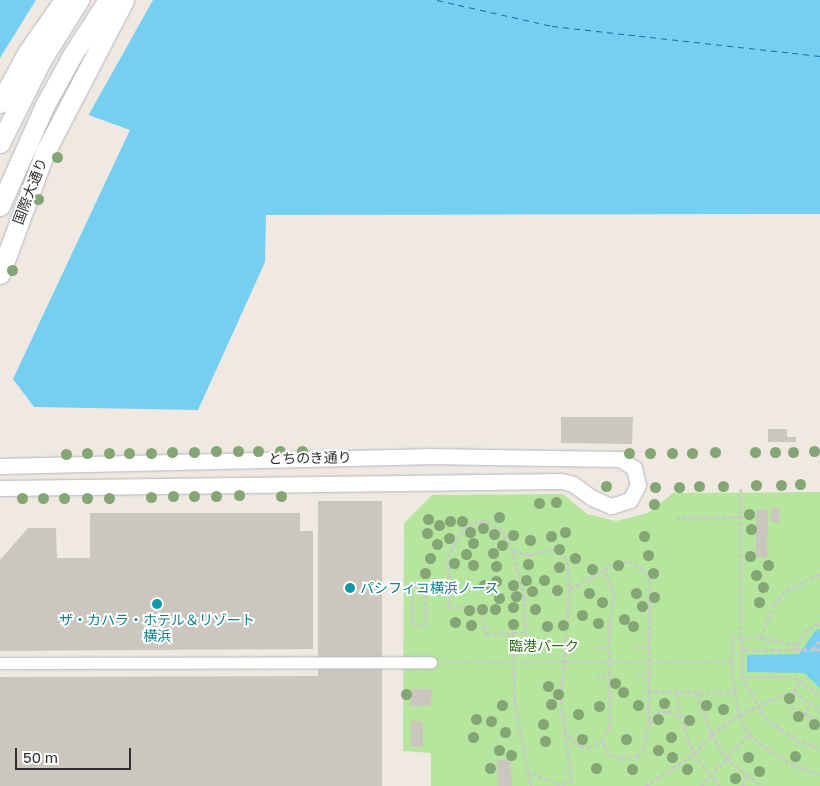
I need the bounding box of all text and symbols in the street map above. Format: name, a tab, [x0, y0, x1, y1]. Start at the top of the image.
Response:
street label: 国際大通り	[10, 155, 50, 227]
street label: とちのき通り	[268, 449, 352, 467]
place label: パシフィコ横浜ノース	[360, 580, 500, 596]
marker: パシフィコ横浜ノース	[344, 582, 356, 594]
marker: ザ・カハラ・ホテル＆リゾート 横浜	[151, 598, 163, 610]
place label: ザ・カハラ・ホテル＆リゾート 横浜	[59, 612, 255, 644]
park label: 臨港パーク	[509, 638, 579, 654]
scale bar	[18, 738, 134, 770]
text: 50 m	[23, 748, 58, 766]

